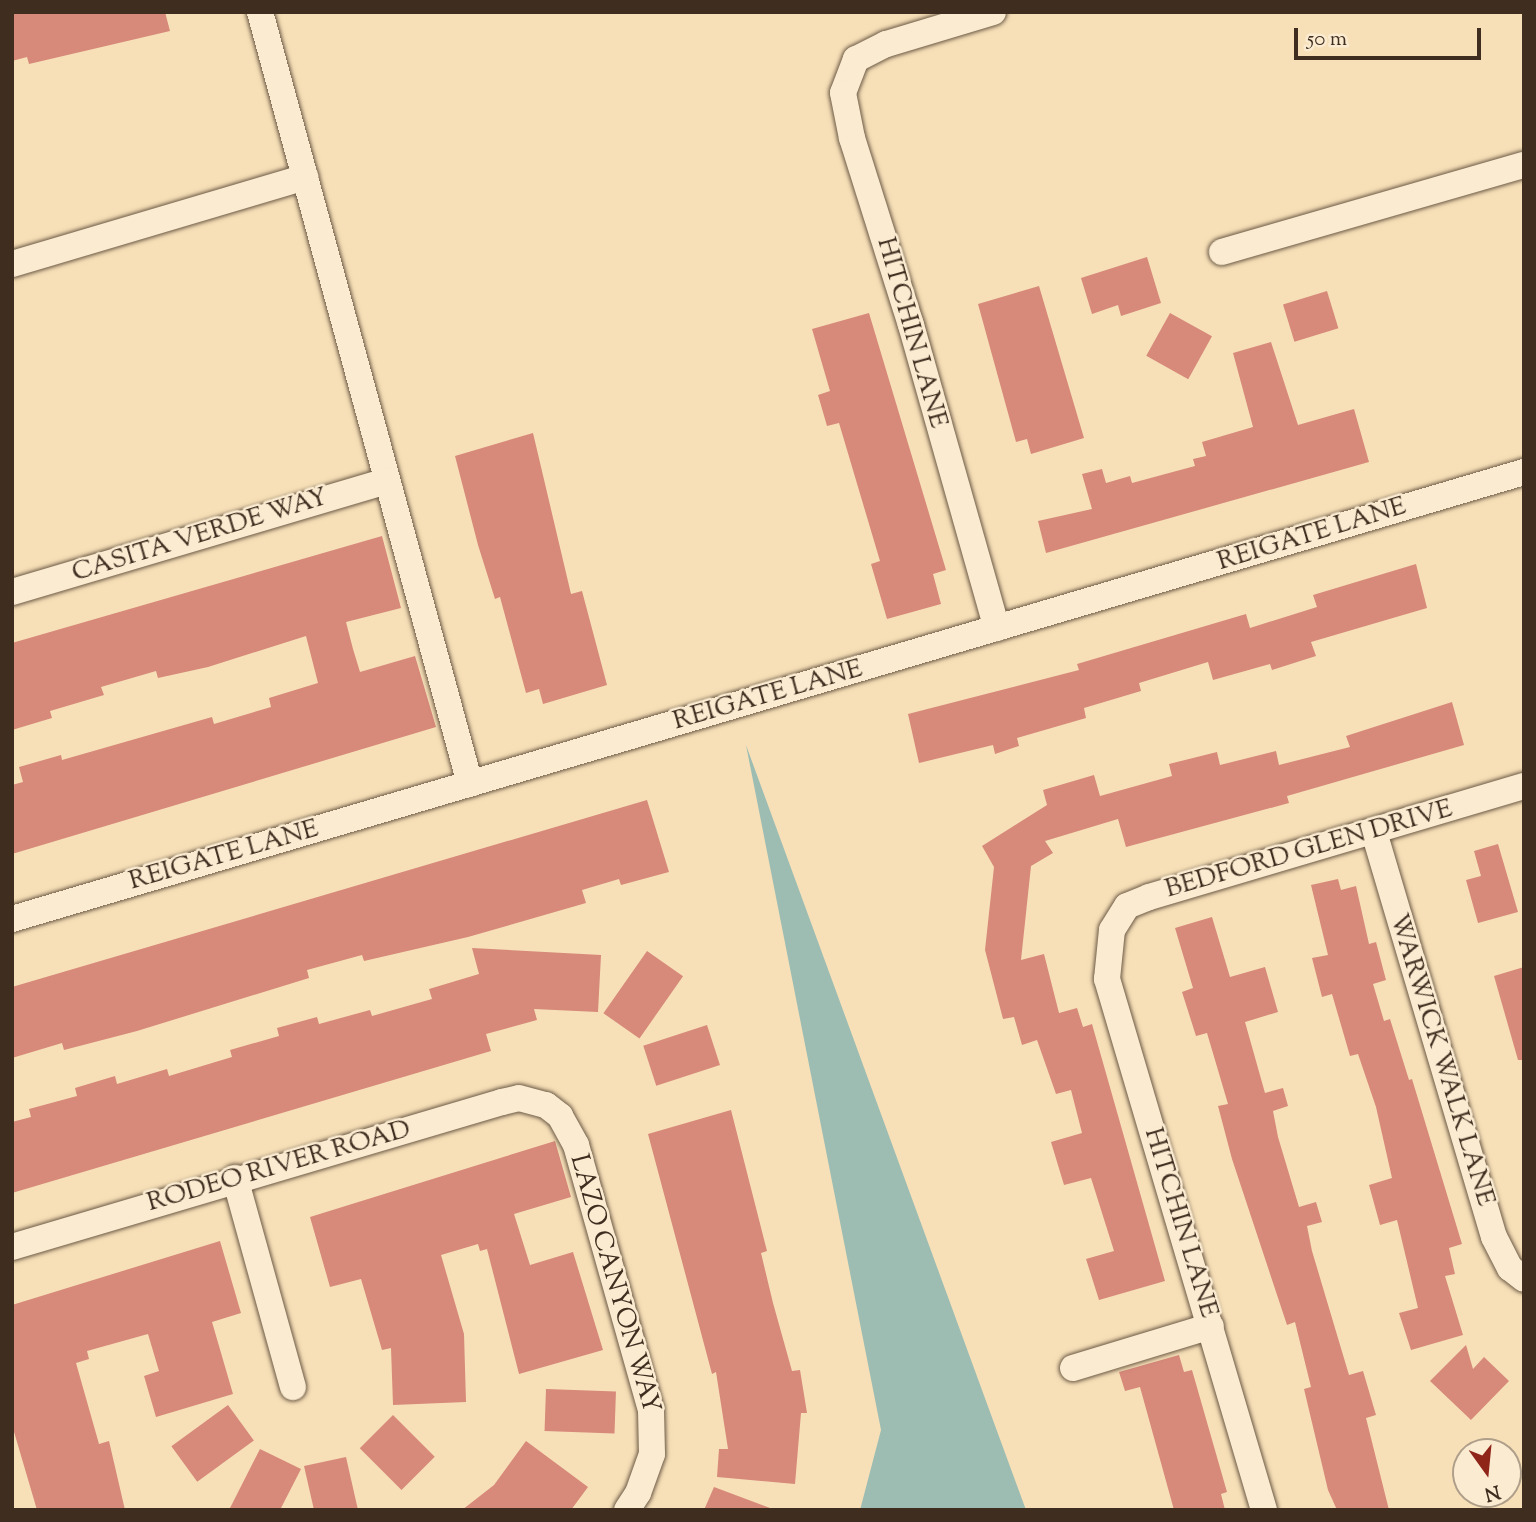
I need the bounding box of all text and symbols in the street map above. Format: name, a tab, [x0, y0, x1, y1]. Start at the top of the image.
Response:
scale bar	[1298, 14, 1485, 58]
text: 50 m	[1307, 25, 1347, 55]
street label: HITCHIN LANE	[869, 234, 953, 432]
street label: CASITA VERDE WAY	[69, 482, 331, 590]
street label: REIGATE LANE	[1214, 491, 1410, 579]
street label: REIGATE LANE	[670, 654, 866, 738]
street label: BEDFORD GLEN DRIVE	[1162, 794, 1456, 906]
street label: REIGATE LANE	[126, 814, 322, 898]
street label: WARWICK WALK LANE	[1382, 910, 1500, 1210]
street label: RODEO RIVER ROAD	[144, 1114, 414, 1220]
street label: HITCHIN LANE	[1136, 1124, 1224, 1322]
street label: LAZO CANYON WAY	[562, 1151, 666, 1417]
north arrow	[1452, 1438, 1522, 1508]
text: N	[1481, 1477, 1503, 1507]

